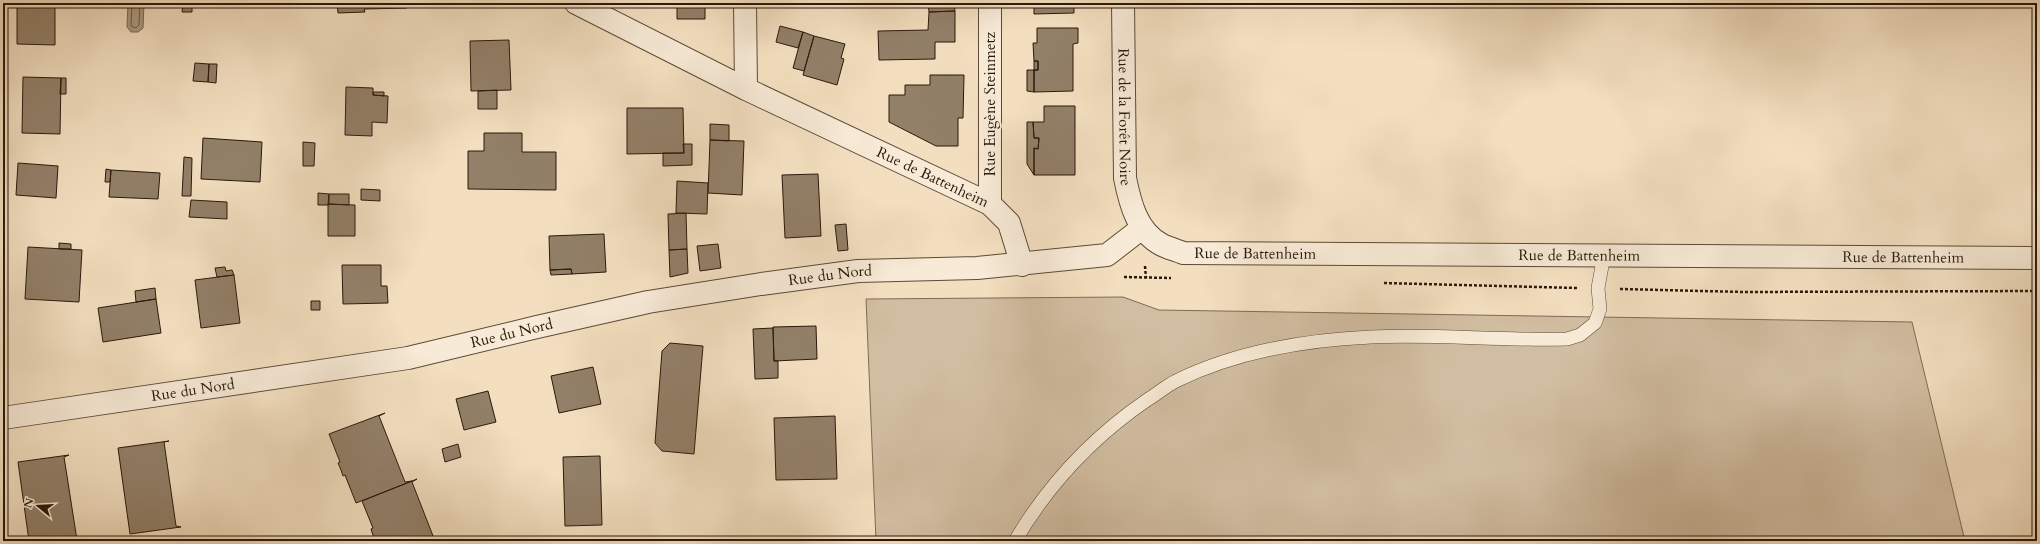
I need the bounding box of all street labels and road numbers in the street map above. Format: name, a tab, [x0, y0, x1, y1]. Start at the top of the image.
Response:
street label: Rue Eugène Steinmetz	[980, 32, 1000, 176]
street label: Rue de la Forêt Noire	[1114, 48, 1136, 188]
street label: Rue de Battenheim	[873, 142, 992, 212]
street label: Rue de Battenheim	[1194, 243, 1316, 264]
street label: Rue de Battenheim	[1518, 245, 1640, 266]
street label: Rue de Battenheim	[1842, 247, 1964, 268]
street label: Rue du Nord	[787, 261, 872, 290]
street label: Rue du Nord	[468, 314, 555, 353]
street label: Rue du Nord	[150, 374, 236, 406]

